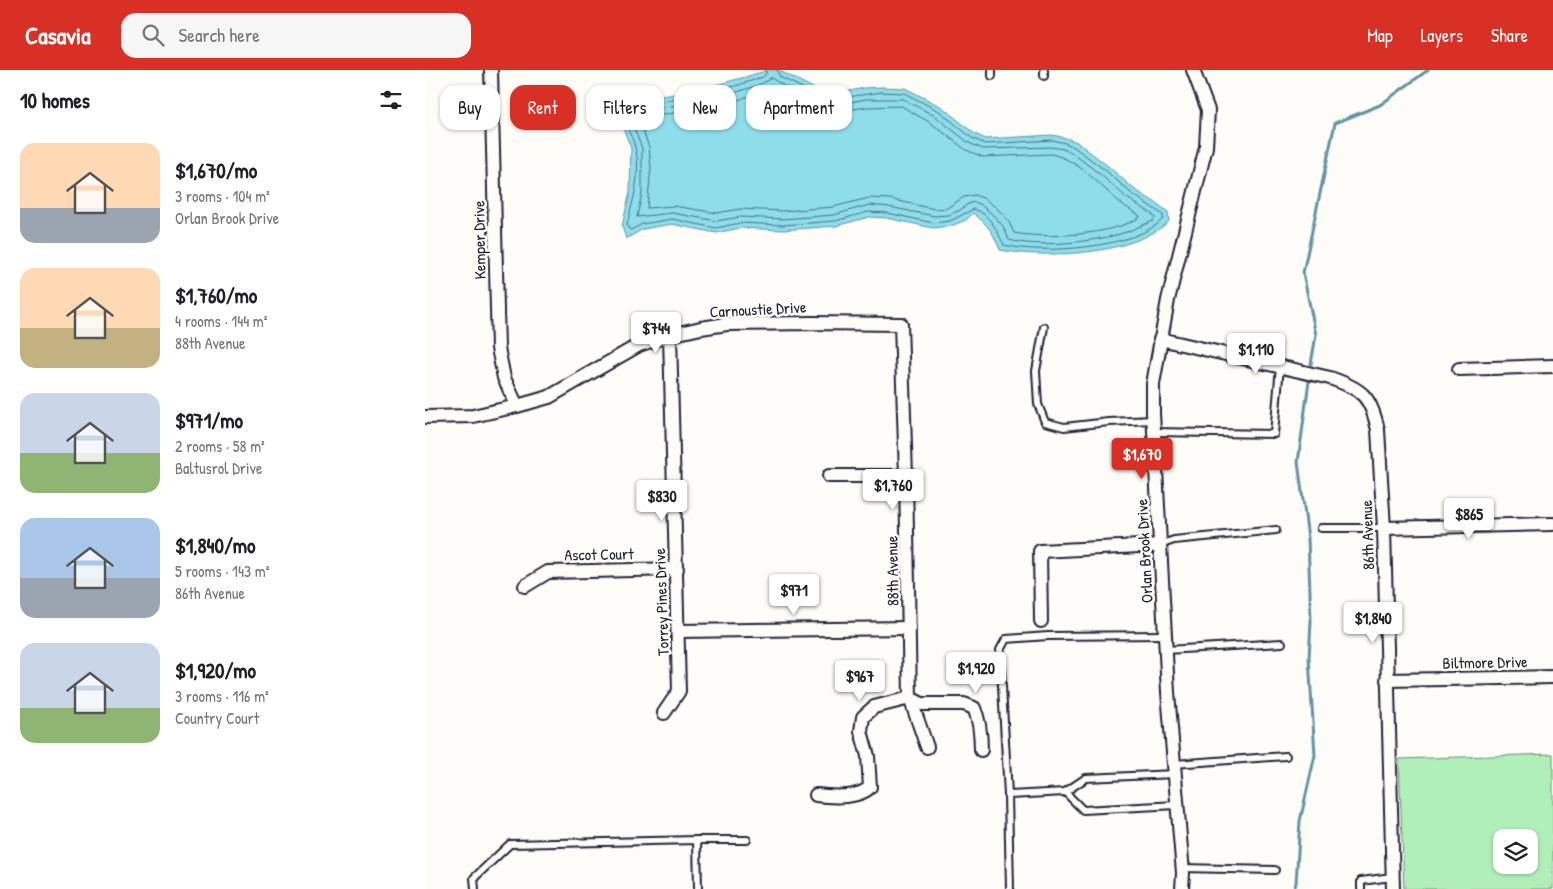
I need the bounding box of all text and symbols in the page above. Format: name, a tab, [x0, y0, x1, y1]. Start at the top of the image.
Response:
search box	[121, 13, 471, 58]
text: Casavia	[25, 19, 91, 51]
icon: search	[139, 21, 167, 49]
text: Search here	[179, 22, 260, 48]
text: Map	[1367, 23, 1393, 48]
text: Layers	[1421, 23, 1463, 48]
text: Share	[1491, 23, 1528, 48]
chip: Buy	[440, 85, 500, 130]
chip: Rent	[510, 85, 576, 130]
chip: Filters	[586, 85, 664, 130]
chip: New	[674, 85, 736, 130]
chip: Apartment	[746, 85, 852, 130]
text: 10 homes	[20, 86, 90, 115]
icon: filters	[377, 86, 405, 114]
text: $1,670/mo	[175, 156, 257, 185]
icon: home	[60, 163, 120, 223]
text: 3 rooms · 104 m²	[175, 185, 270, 207]
street label: Kemper Drive	[467, 200, 491, 280]
text: Orlan Brook Drive	[175, 207, 279, 229]
text: $1,760/mo	[175, 281, 257, 310]
icon: home	[60, 288, 120, 348]
street label: Carnoustie Drive	[709, 295, 807, 323]
text: 4 rooms · 144 m²	[175, 310, 267, 332]
pin: $744	[626, 312, 686, 354]
text: $744	[642, 317, 670, 339]
text: 88th Avenue	[175, 332, 245, 354]
pin: $1,110	[1215, 332, 1297, 375]
text: $1,110	[1238, 338, 1274, 360]
text: $971/mo	[175, 406, 243, 435]
icon: home	[60, 413, 120, 473]
text: 2 rooms · 58 m²	[175, 435, 265, 457]
pin: $1,670	[1101, 438, 1183, 480]
text: $1,670	[1123, 443, 1161, 465]
text: Baltusrol Drive	[175, 457, 262, 479]
pin: $1,760	[852, 468, 934, 511]
text: $1,760	[874, 474, 912, 496]
pin: $830	[632, 480, 692, 522]
text: $830	[647, 485, 677, 507]
street label: Orlan Brook Drive	[1130, 498, 1158, 604]
pin: $865	[1439, 498, 1499, 540]
street label: 86th Avenue	[1355, 499, 1379, 570]
text: $865	[1455, 503, 1483, 525]
text: $1,840/mo	[175, 531, 256, 560]
street label: 88th Avenue	[880, 535, 904, 606]
icon: home	[60, 538, 120, 598]
street label: Ascot Court	[564, 542, 634, 566]
street label: Torrey Pines Drive	[648, 547, 674, 656]
text: 5 rooms · 143 m²	[175, 560, 269, 582]
pin: $971	[764, 574, 824, 616]
text: $971	[780, 579, 808, 601]
text: 86th Avenue	[175, 582, 245, 604]
pin: $1,840	[1332, 602, 1414, 644]
text: $1,840	[1354, 607, 1392, 629]
street label: Biltmore Drive	[1442, 650, 1528, 674]
pin: $1,920	[935, 652, 1017, 694]
text: $1,920/mo	[175, 656, 256, 685]
text: $1,920	[957, 657, 995, 679]
pin: $967	[830, 660, 890, 702]
icon: home	[60, 663, 120, 723]
text: $967	[846, 665, 874, 687]
text: 3 rooms · 116 m²	[175, 685, 269, 707]
text: Country Court	[175, 707, 259, 729]
map controls	[1493, 829, 1538, 874]
button: layers	[1493, 829, 1538, 874]

